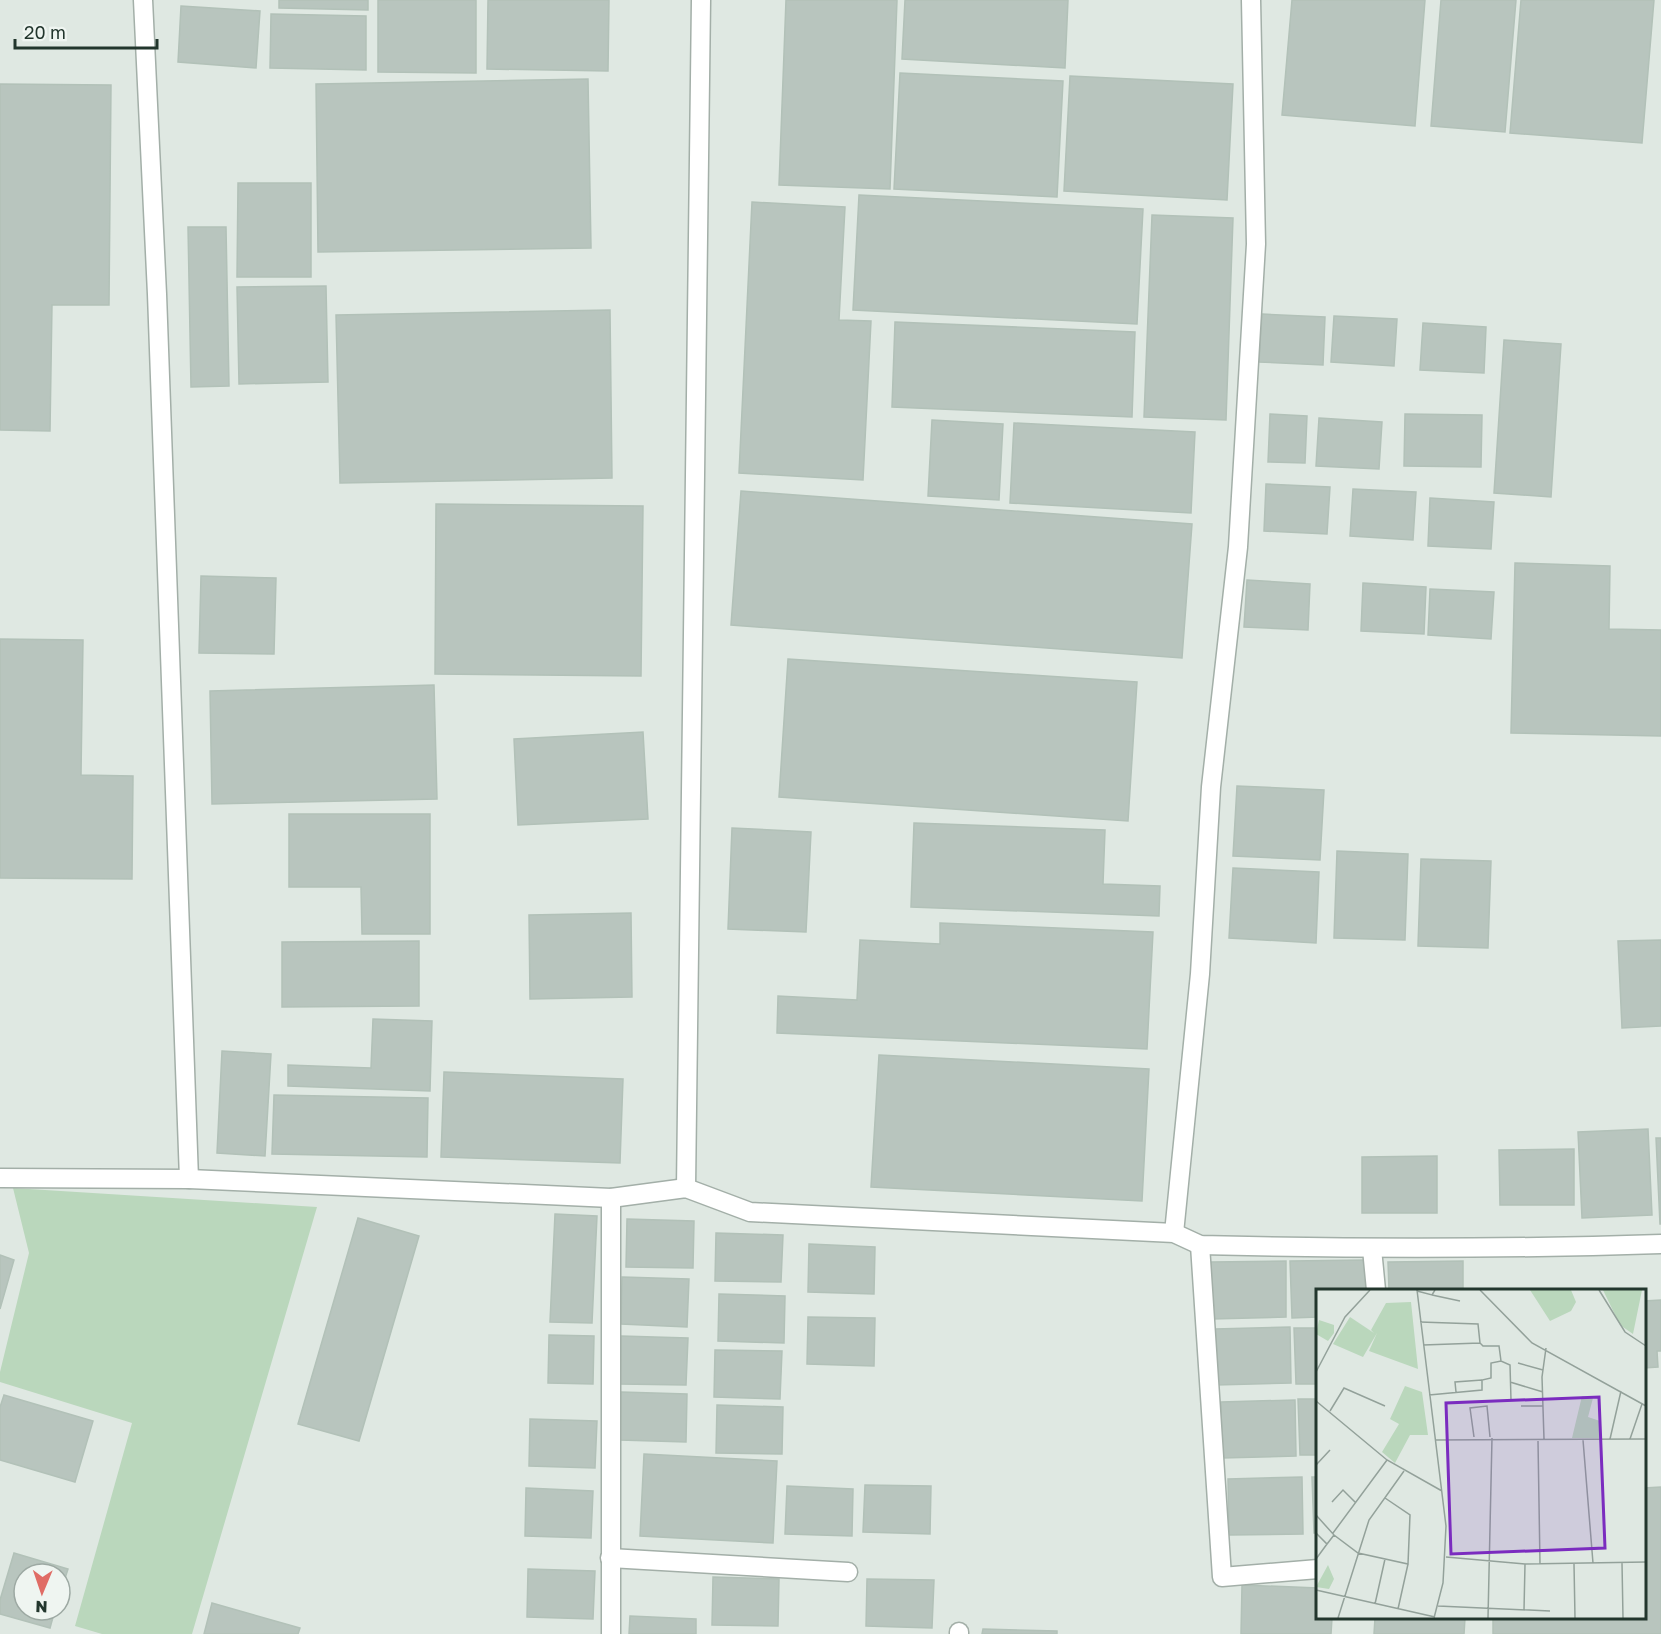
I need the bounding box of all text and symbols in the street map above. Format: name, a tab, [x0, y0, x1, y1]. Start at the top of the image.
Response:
scale bar	[15, 12, 158, 50]
text: 20 m	[24, 21, 66, 43]
inset map	[1316, 1289, 1646, 1619]
north arrow	[12, 1562, 72, 1622]
text: N	[35, 1597, 48, 1617]

